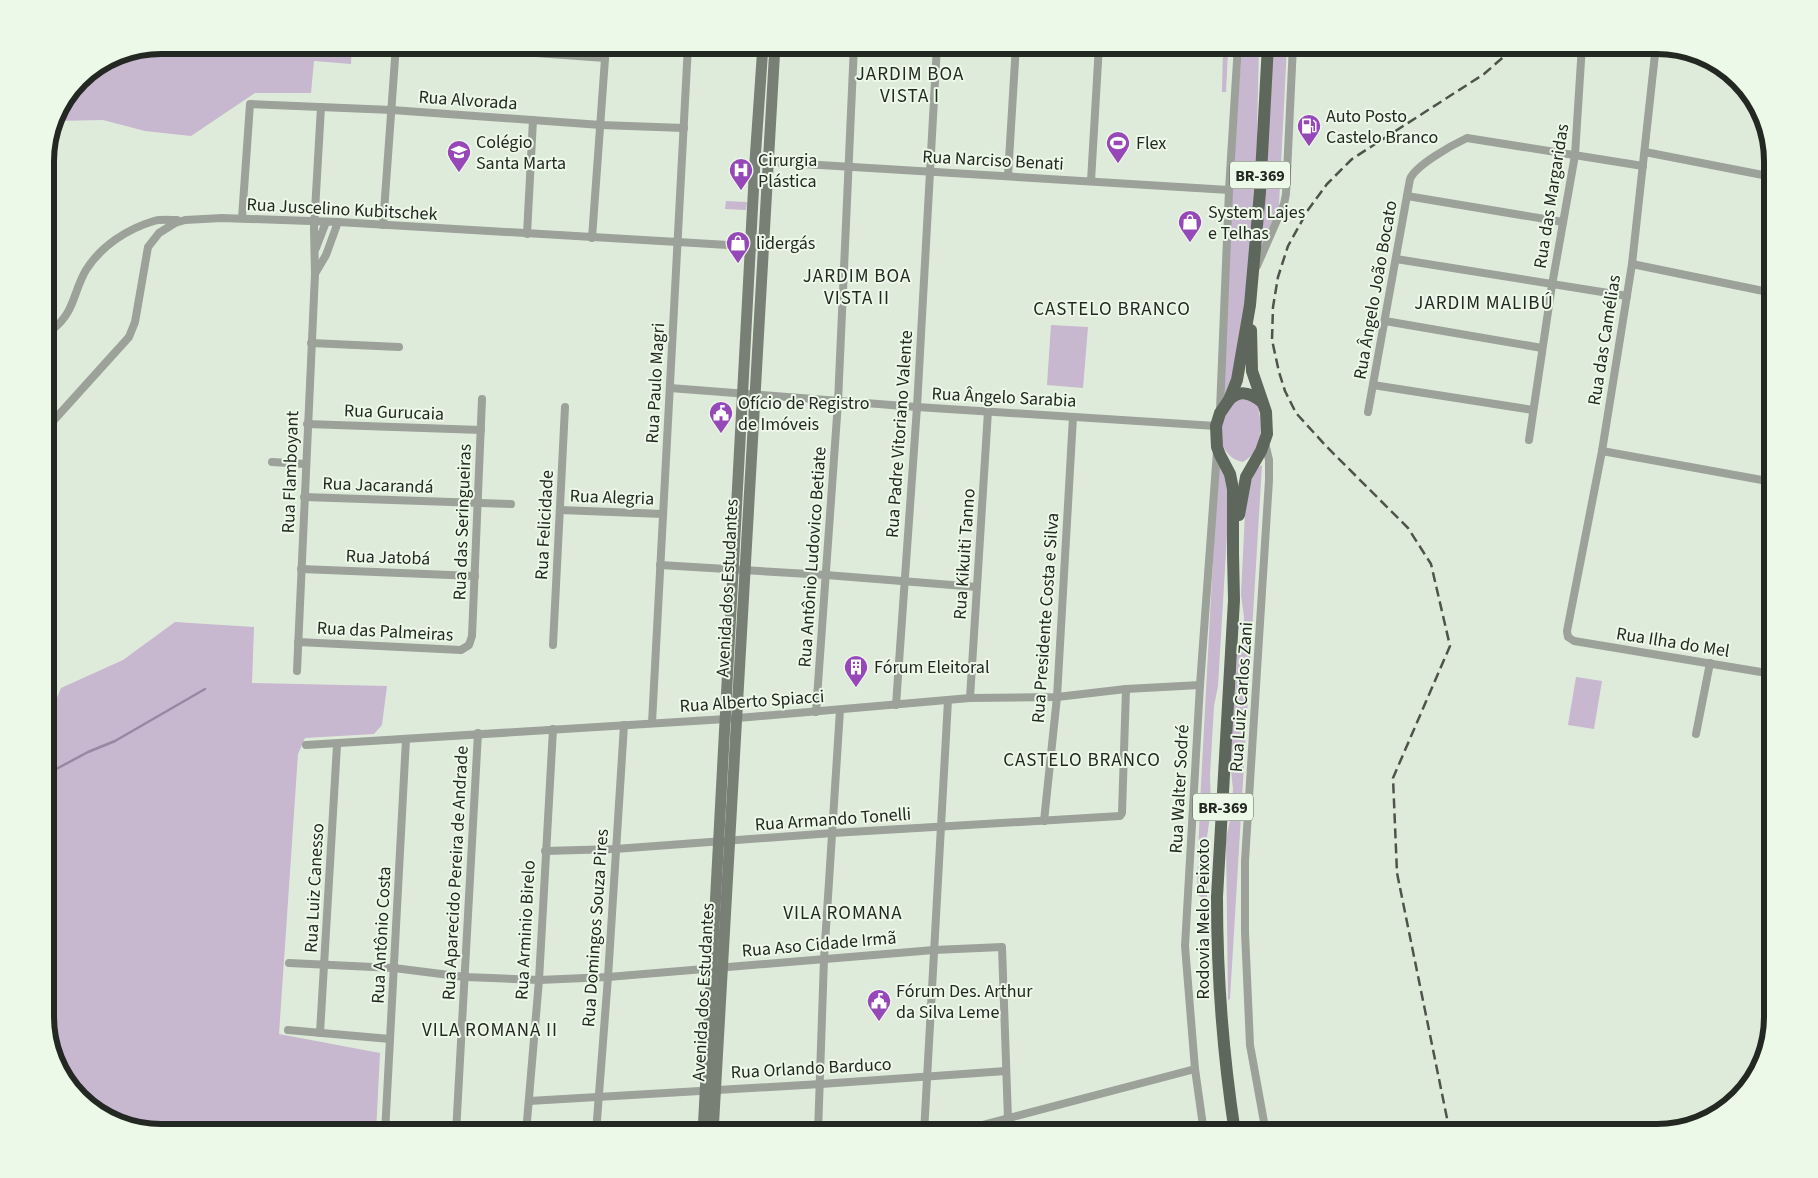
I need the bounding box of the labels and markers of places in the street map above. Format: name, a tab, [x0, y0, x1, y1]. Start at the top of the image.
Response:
place label: Auto Posto Castelo Branco	[1326, 104, 1438, 150]
fuel station icon: Auto Posto Castelo Branco	[1296, 113, 1322, 147]
place label: Colégio Santa Marta	[476, 130, 566, 176]
sports icon: Flex	[1105, 130, 1131, 164]
place label: Flex	[1136, 131, 1166, 156]
school or university icon: Colégio Santa Marta	[446, 139, 472, 173]
place label: Cirurgia Plástica	[758, 148, 817, 194]
hospital icon: Cirurgia Plástica	[728, 157, 754, 191]
place label: System Lajes e Telhas	[1208, 200, 1305, 246]
shop icon: System Lajes e Telhas	[1177, 209, 1203, 243]
shop icon: lidergás	[725, 230, 751, 264]
place label: lidergás	[756, 231, 815, 256]
place label: Ofício de Registro de Imóveis	[738, 391, 870, 437]
public building icon: Ofício de Registro de Imóveis	[708, 400, 734, 434]
building icon: Fórum Eleitoral	[843, 654, 869, 688]
place label: Fórum Eleitoral	[874, 655, 989, 680]
place label: Fórum Des. Arthur da Silva Leme	[896, 979, 1033, 1025]
public building icon: Fórum Des. Arthur da Silva Leme	[866, 988, 892, 1022]

